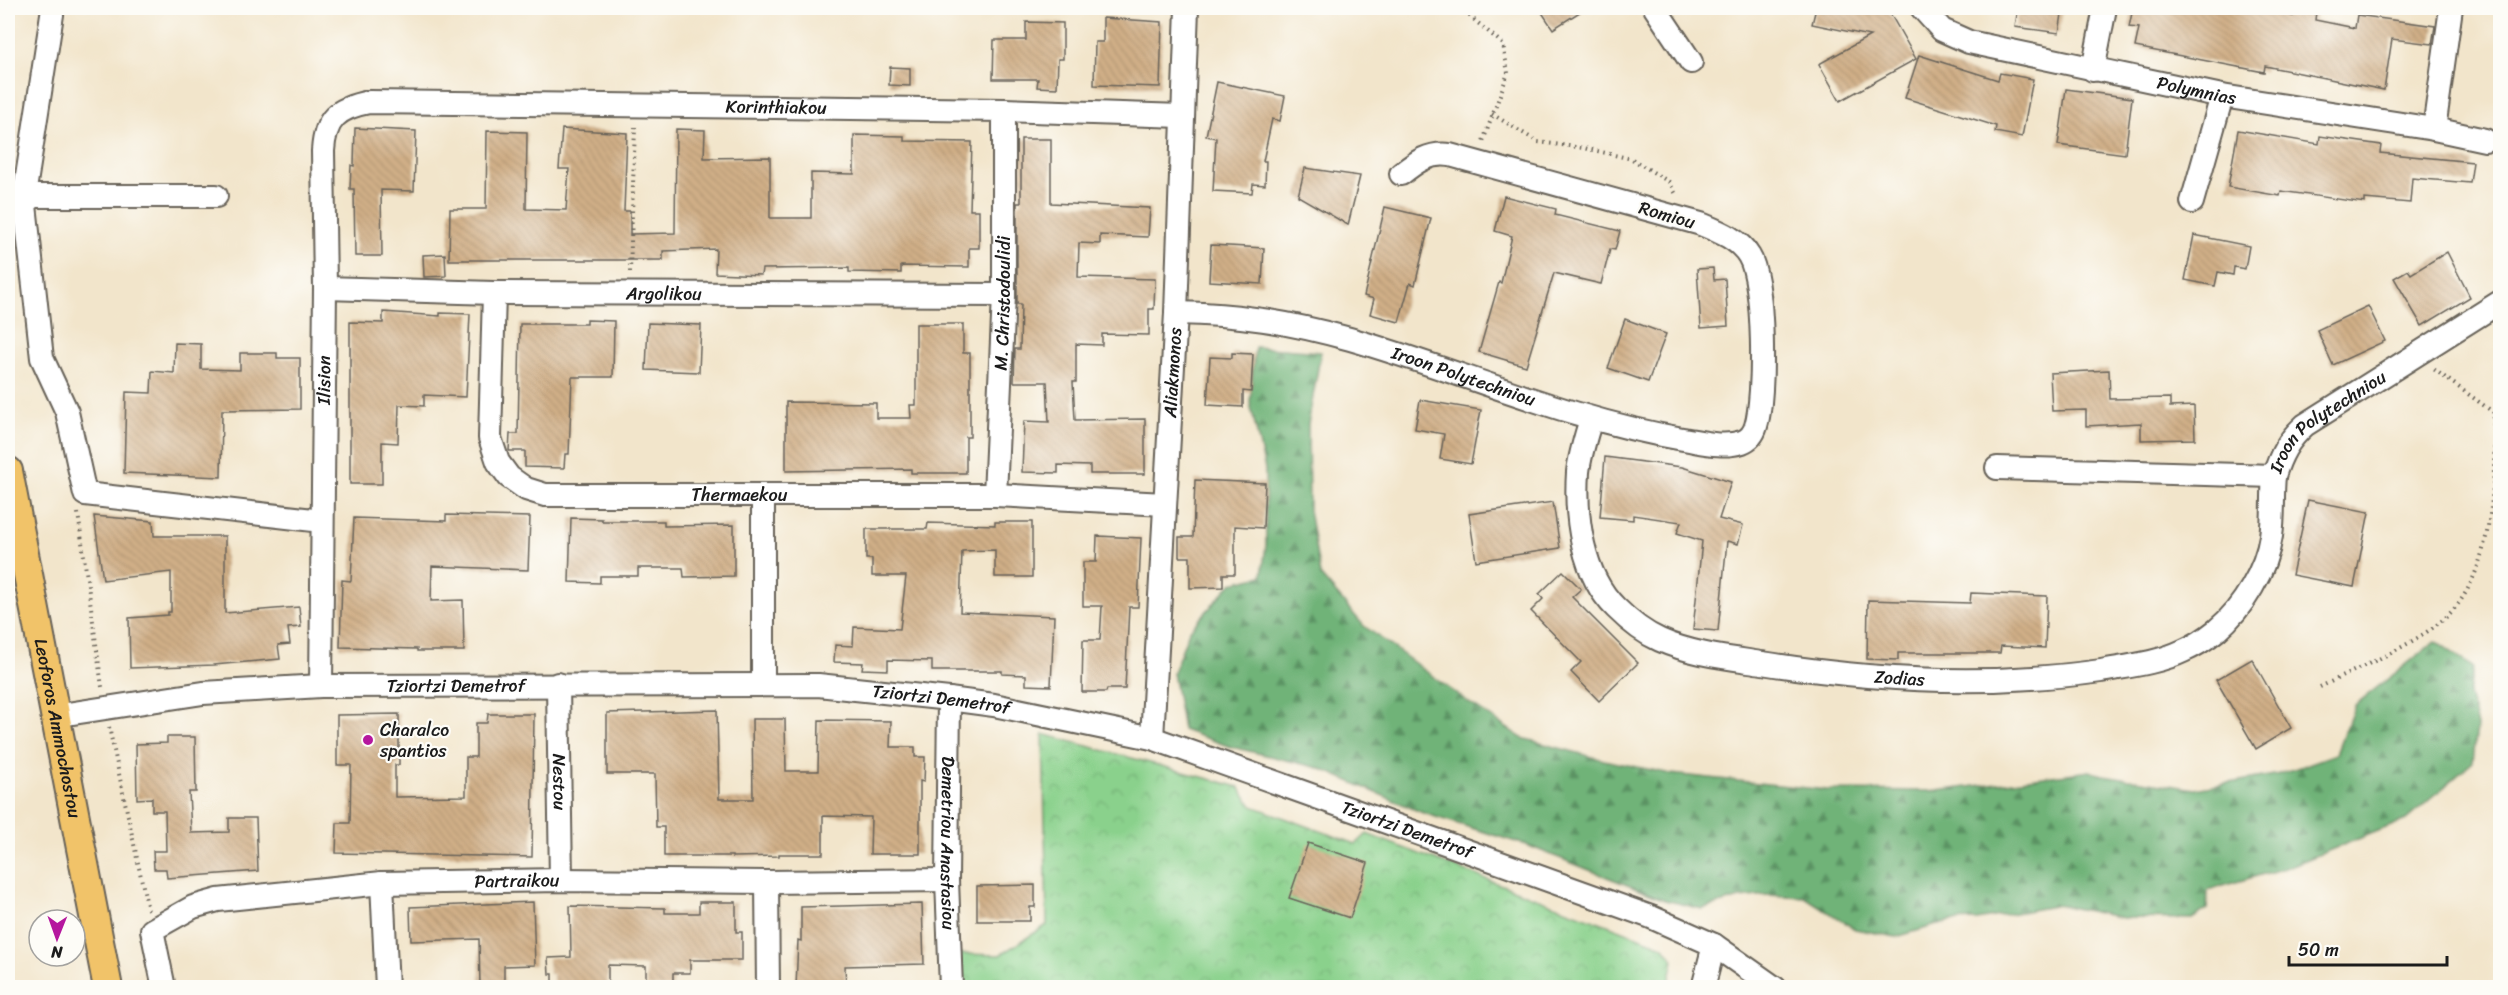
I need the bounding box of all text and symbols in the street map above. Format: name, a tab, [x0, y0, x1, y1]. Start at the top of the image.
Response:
street label: Polymnias	[2154, 67, 2239, 114]
street label: Korinthiakou	[725, 90, 827, 124]
street label: Romiou	[1635, 192, 1699, 238]
street label: M. Christodoulidi	[985, 235, 1020, 371]
street label: Argolikou	[625, 278, 702, 310]
street label: Aliakmonos	[1154, 326, 1191, 420]
street label: Iroon Polytechniou	[1387, 336, 1540, 416]
street label: Ilision	[308, 355, 340, 406]
street label: Iroon Polytechniou	[2260, 361, 2393, 479]
street label: Thermaekou	[691, 479, 788, 511]
street label: Leoforos Ammochostou	[25, 636, 91, 821]
street label: Zodias	[1873, 661, 1926, 696]
street label: Tziortzi Demetrof	[387, 670, 527, 702]
street label: Tziortzi Demetrof	[871, 675, 1015, 724]
place label: Charalco spantios	[379, 714, 449, 767]
marker: Charalco spantios	[361, 733, 375, 747]
street label: Nestou	[543, 753, 576, 811]
street label: Demetriou Anastasiou	[931, 756, 965, 931]
street label: Tziortzi Demetrof	[1337, 791, 1480, 869]
street label: Partraikou	[474, 864, 560, 897]
north arrow	[27, 908, 87, 968]
scale bar	[2289, 929, 2446, 967]
text: 50 m	[2298, 934, 2339, 966]
text: N	[50, 938, 64, 967]

